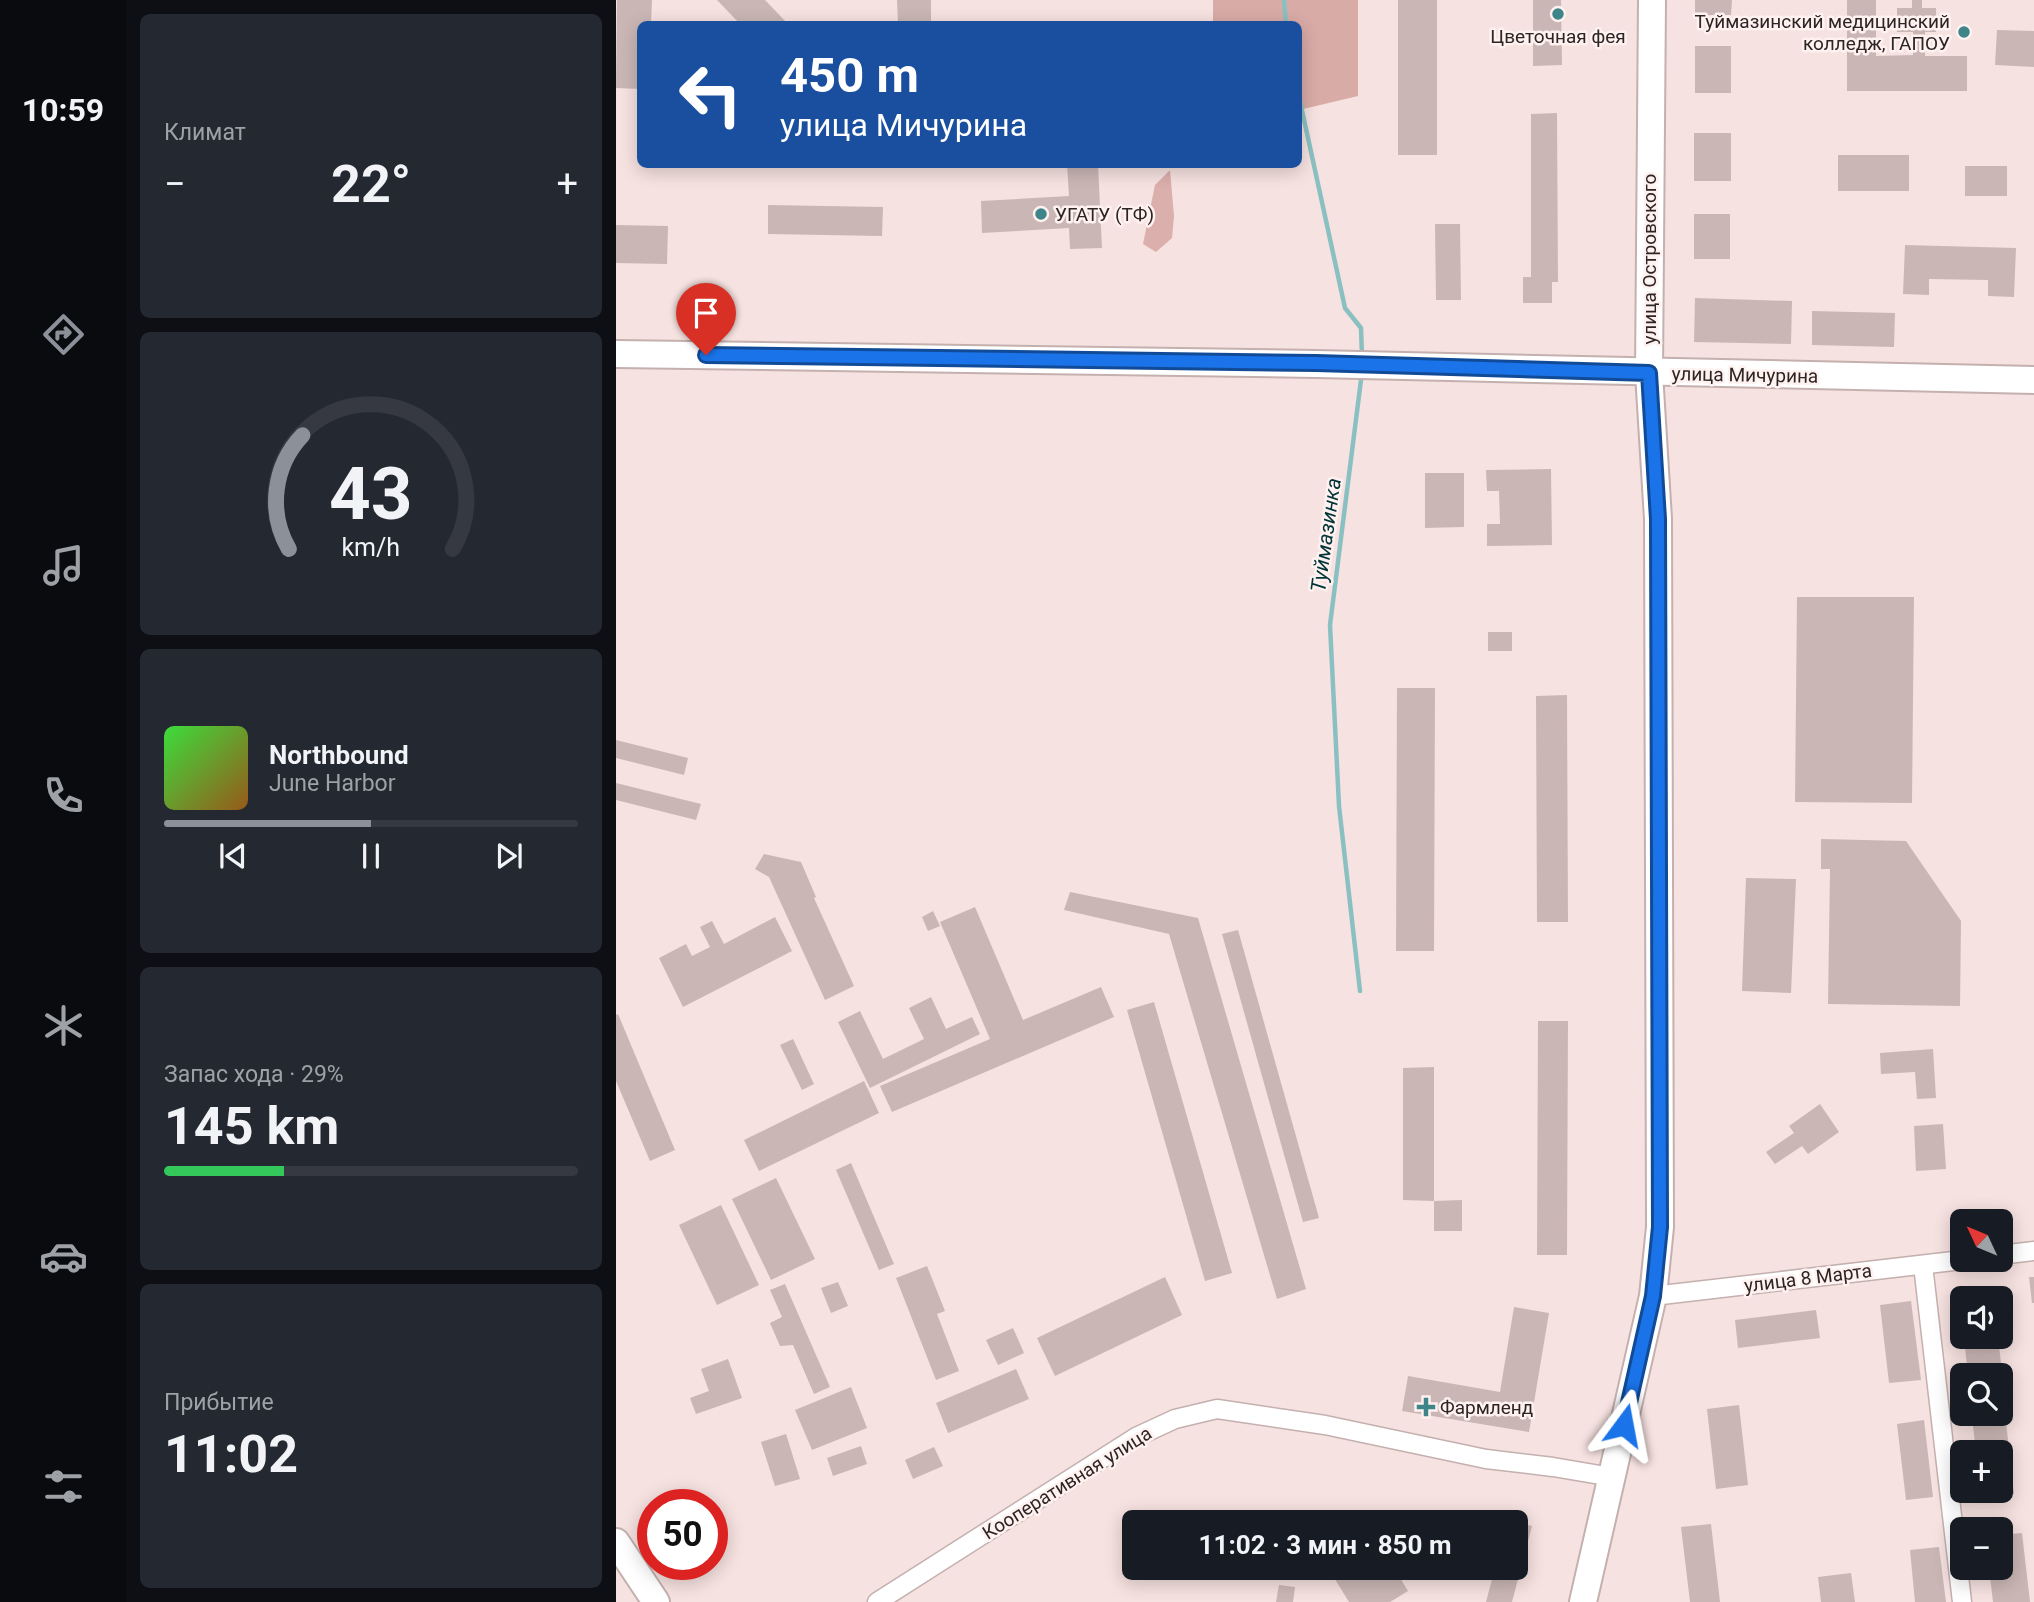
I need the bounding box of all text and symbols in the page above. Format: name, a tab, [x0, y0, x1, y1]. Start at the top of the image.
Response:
marker: Цветочная фея	[1550, 6, 1566, 22]
place label: Туймазинский медицинский колледж, ГАПОУ	[1695, 10, 1950, 55]
marker: Туймазинский медицинский колледж, ГАПОУ	[1956, 24, 1972, 40]
place label: Цветочная фея	[1490, 25, 1626, 48]
text: 450 m	[780, 47, 919, 104]
icon: left	[665, 49, 756, 140]
text: 10:59	[22, 91, 104, 129]
text: улица Мичурина	[780, 106, 1027, 144]
text: Климат	[164, 119, 246, 146]
text: 22°	[331, 154, 411, 215]
text: −	[164, 162, 186, 206]
text: +	[556, 162, 578, 206]
street label: улица Островского	[1638, 174, 1661, 344]
place label: УГАТУ (ТФ)	[1055, 203, 1154, 226]
marker: УГАТУ (ТФ)	[1033, 206, 1049, 222]
pin	[676, 283, 736, 355]
icon: arrive	[687, 294, 725, 332]
icon: directions	[39, 310, 88, 359]
street label: улица Мичурина	[1671, 362, 1819, 388]
text: 43	[329, 452, 413, 538]
water label: Туймазинка	[1306, 476, 1346, 594]
text: km/h	[342, 533, 400, 562]
icon: music	[39, 541, 88, 590]
text: Northbound	[269, 740, 409, 770]
text: June Harbor	[269, 770, 396, 797]
icon: phone	[39, 771, 88, 820]
icon: previous	[214, 837, 252, 875]
icon: pause	[352, 837, 390, 875]
icon: next	[490, 837, 528, 875]
icon: climate	[39, 1001, 88, 1050]
text: Запас хода · 29%	[164, 1061, 344, 1088]
text: 145 km	[164, 1096, 339, 1157]
north arrow	[1950, 1209, 2012, 1272]
map controls	[1950, 1209, 2013, 1580]
icon: car	[39, 1232, 88, 1281]
street label: улица 8 Марта	[1743, 1259, 1873, 1297]
button: sound	[1950, 1286, 2013, 1349]
button: search	[1950, 1363, 2013, 1426]
position arrow	[1587, 1388, 1661, 1462]
text: Прибытие	[164, 1389, 274, 1416]
place label: Фармленд	[1440, 1396, 1533, 1419]
marker: Фармленд	[1418, 1399, 1434, 1415]
street label: Кооперативная улица	[978, 1422, 1156, 1544]
text: 11:02	[164, 1424, 298, 1485]
button: +	[1950, 1440, 2013, 1503]
icon: filters	[39, 1462, 88, 1511]
speed limit sign: 50	[637, 1489, 728, 1580]
button: −	[1950, 1517, 2013, 1580]
text: 11:02 · 3 мин · 850 m	[1199, 1530, 1451, 1560]

